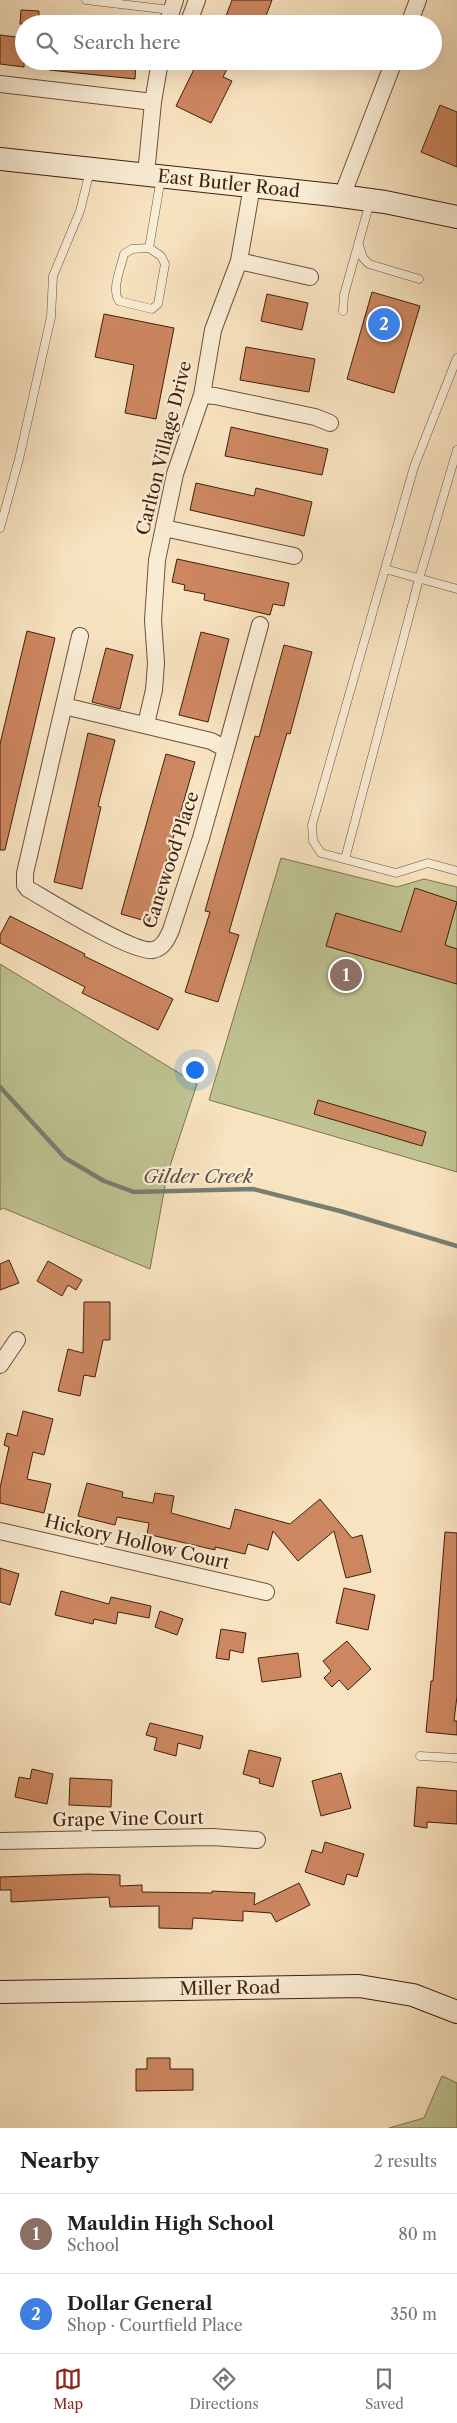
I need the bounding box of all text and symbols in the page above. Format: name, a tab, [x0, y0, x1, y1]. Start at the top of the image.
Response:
search box	[15, 15, 442, 70]
icon: search	[33, 29, 61, 57]
text: Search here	[73, 31, 181, 54]
street label: East Butler Road	[156, 165, 301, 202]
pin: 2	[368, 305, 400, 343]
street label: Carlton Village Drive	[132, 359, 196, 537]
street label: Canewood Place	[138, 789, 204, 931]
pin: 1	[330, 956, 362, 994]
your location	[182, 1057, 208, 1083]
water label: Gilder Creek	[143, 1165, 253, 1188]
street label: Hickory Hollow Court	[42, 1510, 232, 1574]
street label: Grape Vine Court	[52, 1807, 204, 1831]
street label: Miller Road	[179, 1976, 281, 2000]
text: Nearby	[20, 2148, 99, 2173]
text: 2 results	[374, 2151, 437, 2171]
text: Mauldin High School	[67, 2212, 274, 2235]
text: 1	[32, 2224, 40, 2244]
text: 80 m	[398, 2224, 437, 2244]
text: School	[67, 2235, 119, 2255]
text: Dollar General	[67, 2292, 212, 2315]
text: 2	[31, 2304, 41, 2324]
text: 350 m	[390, 2304, 437, 2324]
text: Shop · Courtfield Place	[67, 2315, 243, 2335]
tab: Map	[53, 2365, 83, 2413]
tab: Directions	[189, 2365, 259, 2413]
tab: Saved	[365, 2365, 404, 2413]

